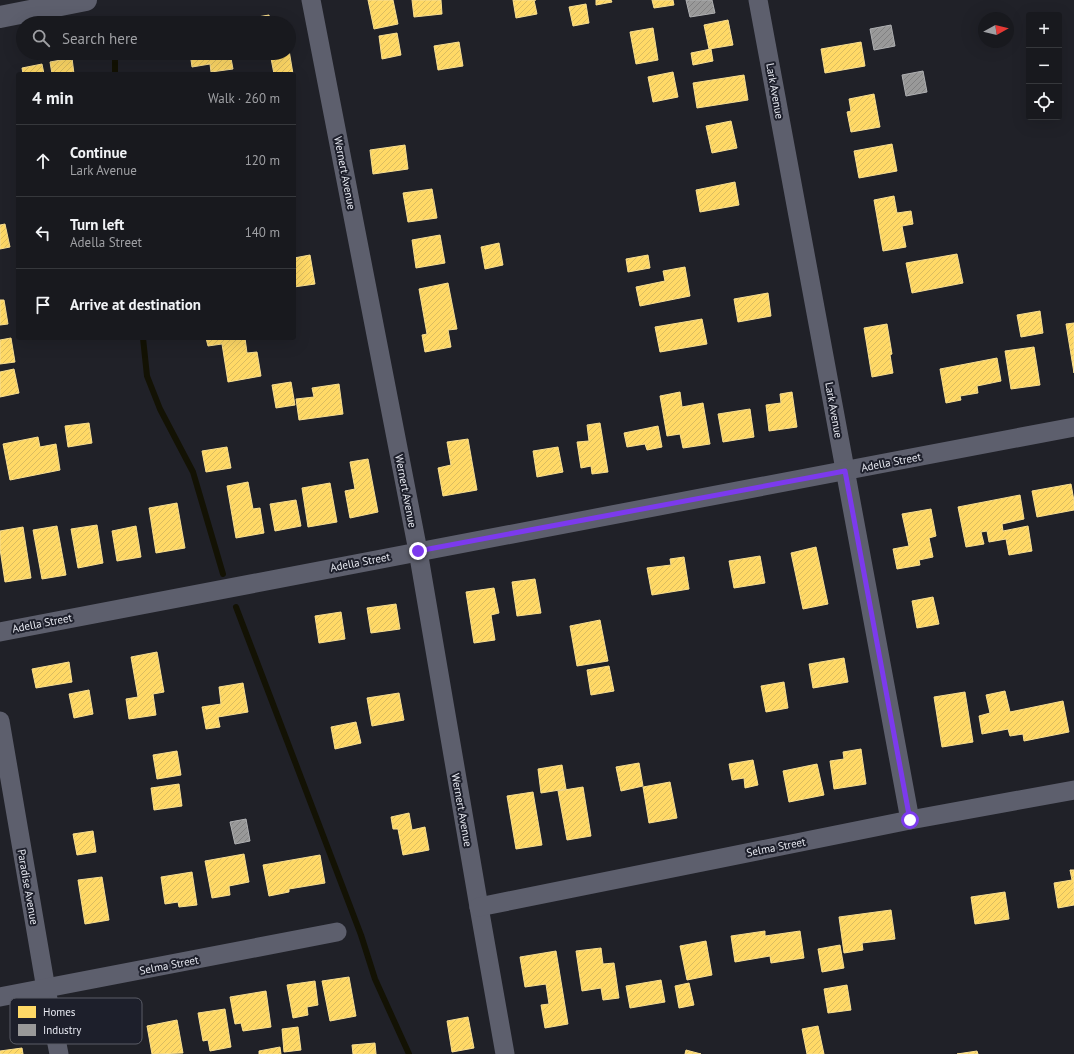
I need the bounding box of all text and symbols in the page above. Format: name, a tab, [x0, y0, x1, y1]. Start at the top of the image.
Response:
north arrow	[978, 12, 1014, 48]
map controls	[1026, 12, 1062, 120]
button: +	[1026, 12, 1062, 48]
search box	[16, 16, 296, 60]
icon: search	[30, 27, 52, 49]
text: Search here	[62, 29, 138, 48]
button: −	[1026, 48, 1062, 84]
street label: Lark Avenue	[763, 62, 787, 120]
button: locate	[1026, 84, 1062, 120]
text: 4 min	[32, 87, 73, 109]
text: Walk · 260 m	[208, 90, 280, 107]
street label: Wernert Avenue	[331, 135, 359, 211]
text: Continue	[70, 143, 127, 162]
icon: ahead	[32, 150, 54, 172]
text: 120 m	[245, 152, 280, 169]
text: Lark Avenue	[70, 162, 137, 179]
text: Turn left	[70, 215, 124, 234]
icon: left	[32, 222, 54, 244]
text: 140 m	[245, 224, 280, 241]
text: Adella Street	[70, 234, 142, 251]
icon: arrive	[32, 294, 54, 316]
text: Arrive at destination	[70, 295, 201, 314]
street label: Lark Avenue	[822, 381, 846, 439]
street label: Adella Street	[860, 449, 922, 475]
street label: Wernert Avenue	[392, 453, 420, 529]
route end	[409, 542, 427, 560]
street label: Adella Street	[329, 549, 391, 575]
street label: Adella Street	[11, 610, 73, 636]
street label: Wernert Avenue	[449, 772, 475, 848]
route start	[901, 811, 919, 829]
street label: Selma Street	[745, 834, 807, 860]
street label: Paradise Avenue	[14, 848, 42, 926]
street label: Selma Street	[138, 952, 200, 978]
legend	[10, 998, 142, 1044]
text: Homes	[43, 1005, 76, 1019]
text: Industry	[43, 1023, 82, 1037]

